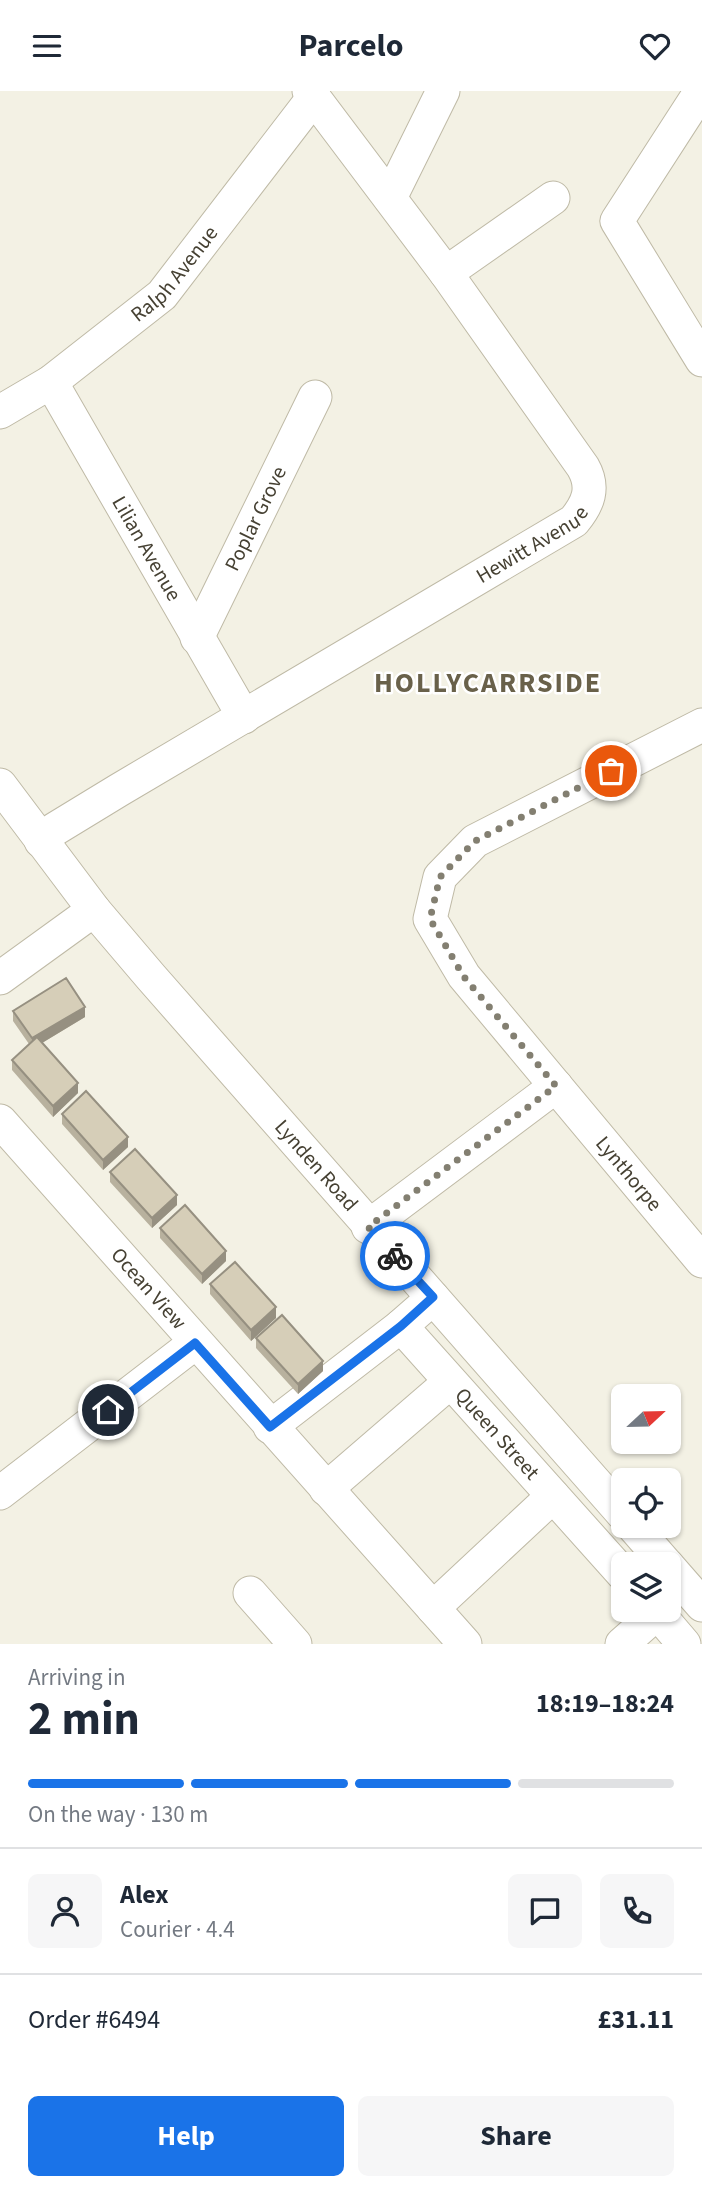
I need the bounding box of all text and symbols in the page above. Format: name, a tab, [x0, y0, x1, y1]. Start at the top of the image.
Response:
text: Parcelo	[299, 23, 403, 69]
icon: menu	[28, 27, 66, 65]
icon: heart	[636, 27, 674, 65]
street label: Ralph Avenue	[124, 219, 225, 329]
street label: Poplar Grove	[217, 461, 294, 576]
street label: Lilian Avenue	[105, 490, 189, 607]
street label: Hewitt Avenue	[470, 500, 596, 591]
district label: HOLLYCARRSIDE	[374, 663, 602, 703]
pin	[581, 741, 641, 801]
icon: bag	[592, 752, 630, 790]
street label: Lynden Road	[268, 1113, 365, 1218]
street label: Lynthorpe	[589, 1129, 669, 1218]
courier	[360, 1221, 430, 1291]
icon: bike	[376, 1237, 414, 1275]
street label: Ocean View	[104, 1241, 194, 1336]
pin	[78, 1380, 138, 1440]
street label: Queen Street	[448, 1381, 547, 1486]
north arrow	[611, 1384, 681, 1454]
map controls	[611, 1384, 681, 1622]
icon: home	[89, 1391, 127, 1429]
button: locate	[611, 1468, 681, 1538]
button: layers	[611, 1552, 681, 1622]
text: Arriving in	[28, 1661, 126, 1694]
text: 18:19–18:24	[536, 1685, 674, 1722]
text: 2 min	[28, 1687, 140, 1752]
text: On the way · 130 m	[28, 1798, 208, 1831]
button: person	[28, 1874, 102, 1948]
button: chat	[508, 1874, 582, 1948]
button: phone	[600, 1874, 674, 1948]
text: Alex	[120, 1876, 169, 1913]
text: Courier · 4.4	[120, 1913, 235, 1946]
text: Order #6494	[28, 2001, 160, 2038]
text: £31.11	[598, 2001, 674, 2038]
button: Help	[28, 2096, 344, 2176]
button: Share	[358, 2096, 674, 2176]

